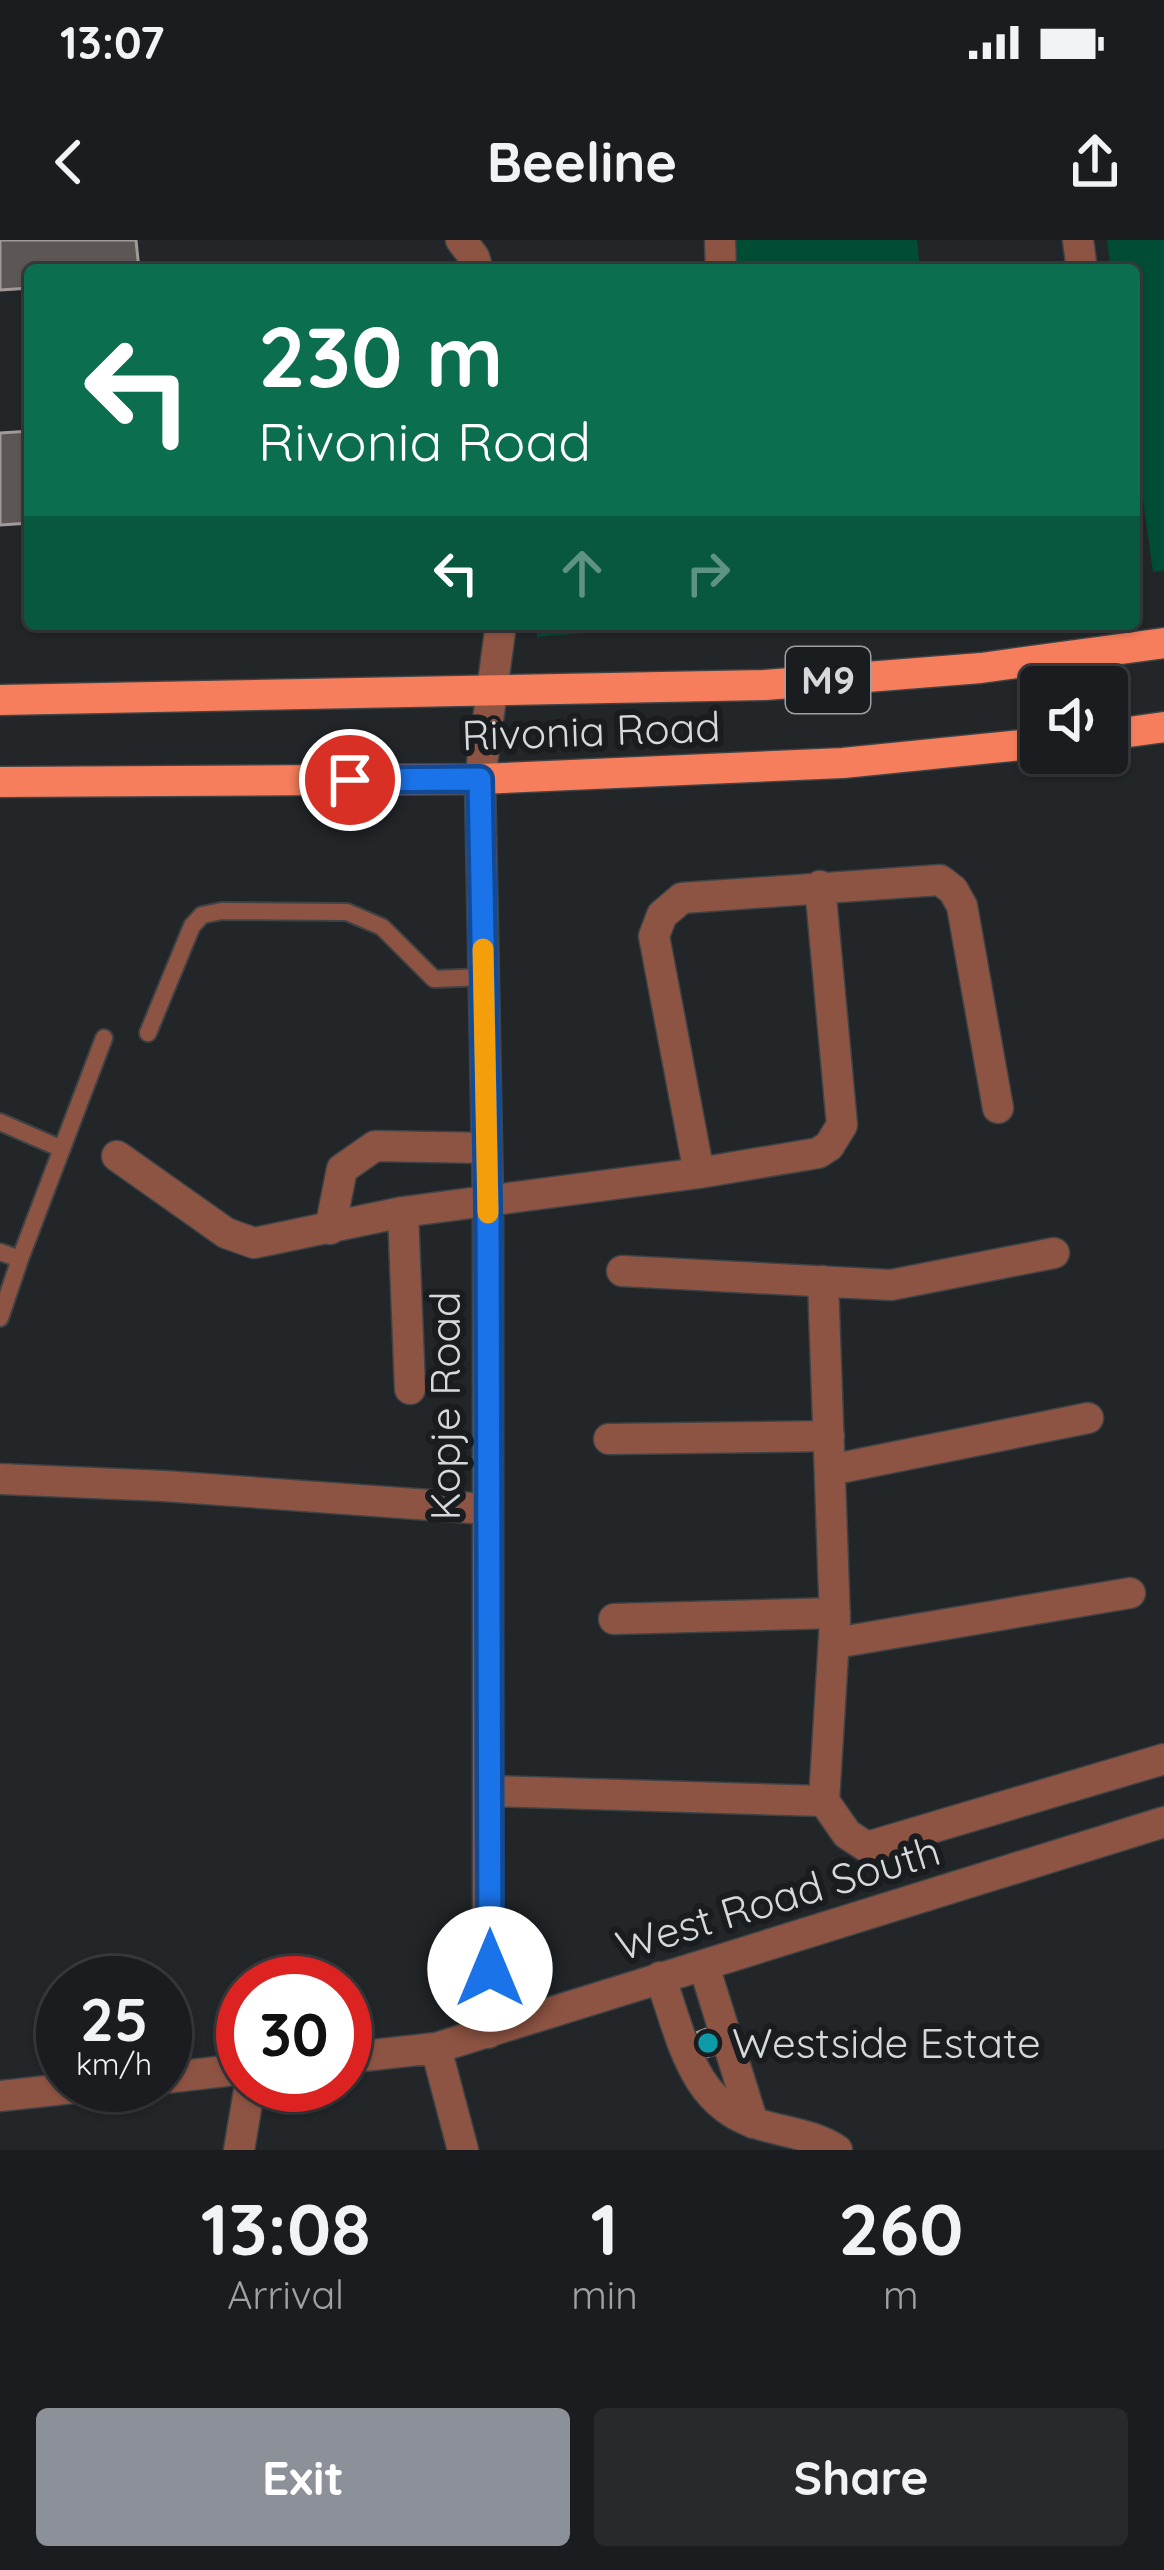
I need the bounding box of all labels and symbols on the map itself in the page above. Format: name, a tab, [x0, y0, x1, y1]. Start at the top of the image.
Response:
road number: M9	[786, 647, 870, 713]
street label: Rivonia Road	[461, 699, 721, 762]
pin	[299, 729, 401, 831]
street label: Kopje Road	[418, 1291, 471, 1521]
street label: West Road South	[610, 1823, 946, 1972]
position arrow	[427, 1906, 553, 2032]
speed limit sign: 30	[216, 1956, 372, 2112]
place label: Westside Estate	[732, 2016, 1041, 2069]
marker: Westside Estate	[695, 2030, 721, 2056]

